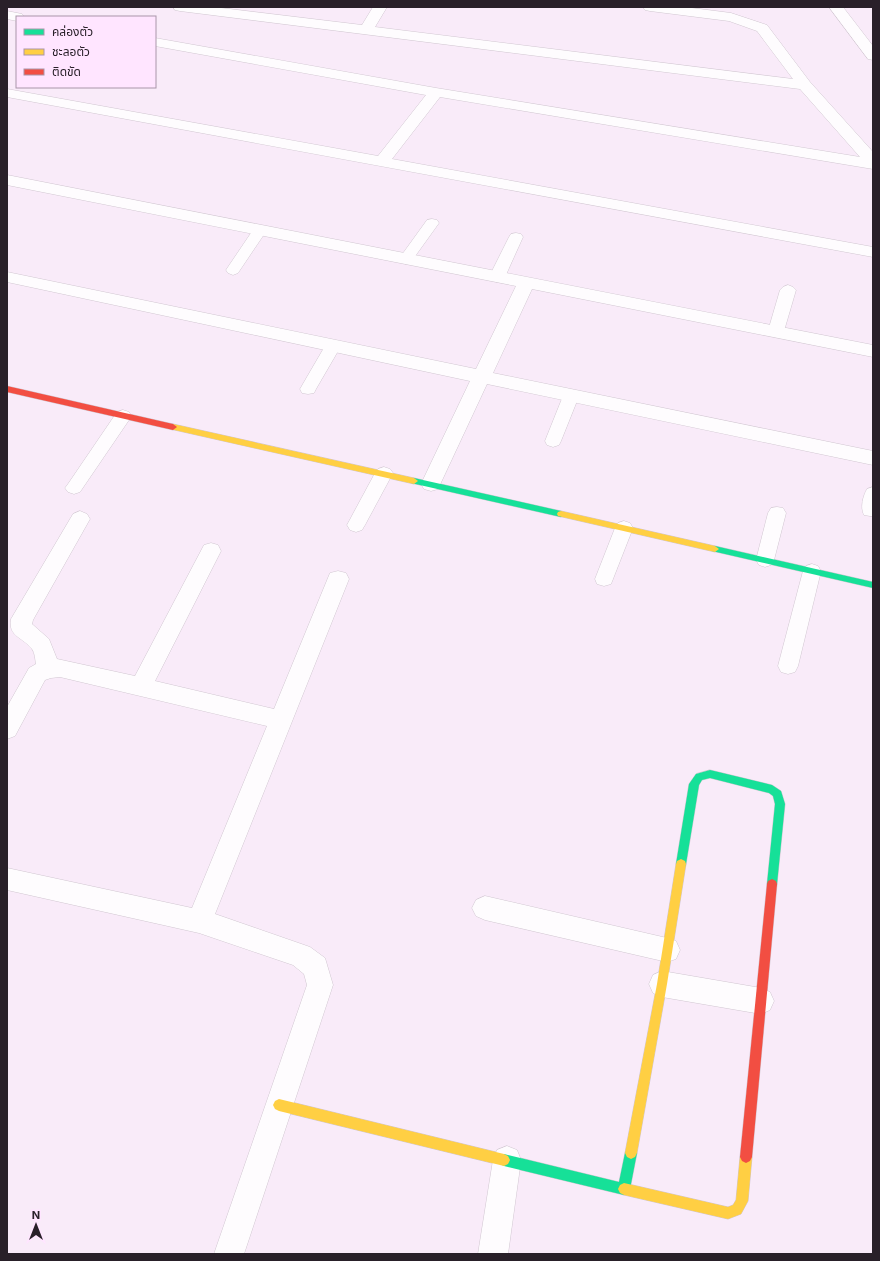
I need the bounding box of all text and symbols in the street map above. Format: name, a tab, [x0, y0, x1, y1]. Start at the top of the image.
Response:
legend	[16, 16, 156, 88]
text: คล่องตัว	[52, 24, 93, 39]
text: ชะลอตัว	[52, 44, 90, 59]
text: ติดขัด	[52, 64, 81, 79]
north arrow	[16, 1205, 56, 1245]
text: N	[32, 1208, 40, 1222]

